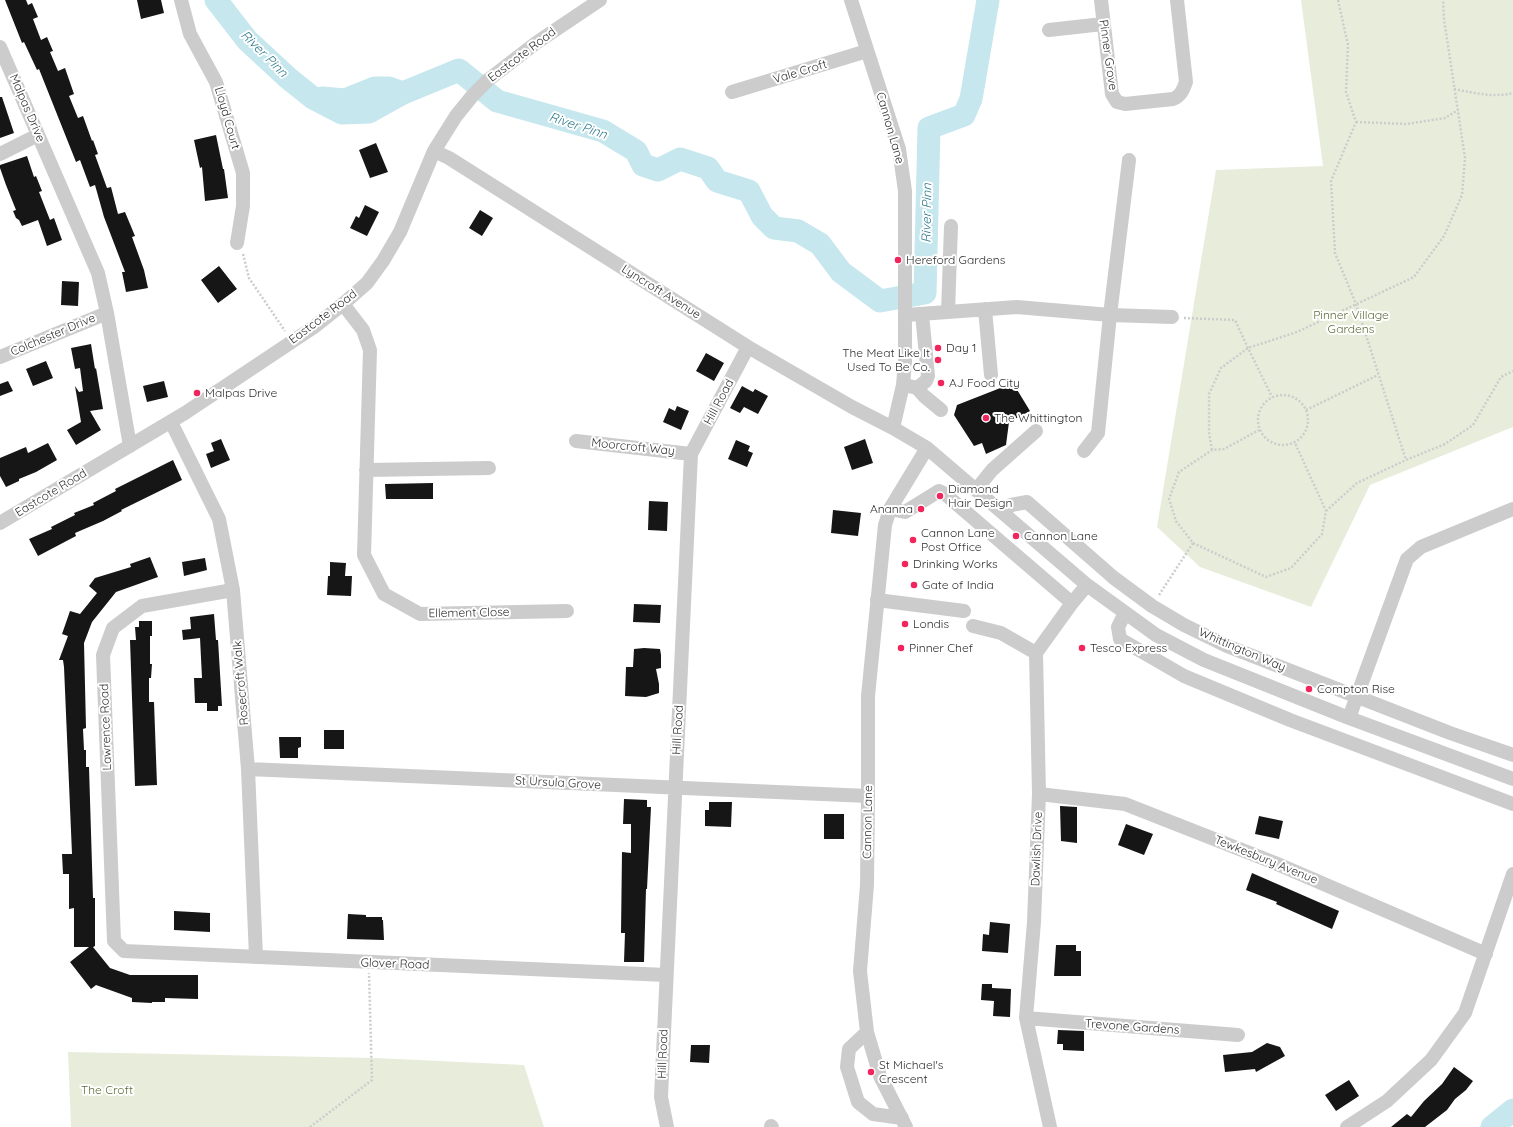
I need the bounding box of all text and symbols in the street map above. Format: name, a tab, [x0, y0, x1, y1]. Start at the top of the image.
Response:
street label: Pinner Grove	[1096, 19, 1120, 91]
street label: Eastcote Road	[485, 25, 559, 85]
water label: River Pinn	[237, 27, 291, 81]
street label: Vale Croft	[771, 57, 829, 87]
street label: Malpas Drive	[6, 72, 48, 144]
street label: Lloyd Court	[211, 85, 243, 151]
street label: Cannon Lane	[873, 91, 907, 165]
water label: River Pinn	[547, 109, 609, 143]
water label: River Pinn	[919, 183, 935, 243]
place label: Hereford Gardens	[906, 253, 1005, 267]
marker: Hereford Gardens	[893, 255, 903, 265]
street label: Lyncroft Avenue	[619, 262, 703, 322]
street label: Eastcote Road	[286, 287, 360, 347]
park label: Pinner Village Gardens	[1313, 308, 1389, 336]
street label: Colchester Drive	[8, 311, 98, 359]
place label: Day 1	[946, 341, 976, 355]
marker: Day 1	[933, 343, 943, 353]
place label: The Meat Like It Used To Be Co.	[842, 346, 930, 374]
marker: The Meat Like It Used To Be Co.	[933, 355, 943, 365]
place label: AJ Food City	[949, 376, 1020, 390]
street label: Hill Road	[701, 377, 737, 427]
marker: AJ Food City	[936, 378, 946, 388]
place label: Malpas Drive	[205, 386, 277, 400]
marker: Malpas Drive	[192, 388, 202, 398]
place label: The Whittington	[994, 411, 1082, 425]
marker: The Whittington	[981, 413, 991, 423]
street label: Moorcroft Way	[591, 435, 675, 459]
street label: Eastcote Road	[13, 466, 89, 520]
place label: Diamond Hair Design	[948, 482, 1012, 510]
marker: Diamond Hair Design	[935, 491, 945, 501]
place label: Ananna	[870, 502, 913, 516]
marker: Ananna	[916, 504, 926, 514]
place label: Cannon Lane Post Office	[921, 526, 995, 554]
place label: Cannon Lane	[1024, 529, 1098, 543]
marker: Cannon Lane	[1011, 531, 1021, 541]
marker: Cannon Lane Post Office	[908, 535, 918, 545]
place label: Drinking Works	[913, 557, 998, 571]
marker: Drinking Works	[900, 559, 910, 569]
place label: Gate of India	[922, 578, 994, 592]
marker: Gate of India	[909, 580, 919, 590]
street label: Ellement Close	[428, 605, 510, 621]
place label: Londis	[913, 617, 949, 631]
marker: Londis	[900, 619, 910, 629]
street label: Whittington Way	[1196, 625, 1288, 675]
street label: Rosecroft Walk	[230, 640, 252, 726]
place label: Pinner Chef	[909, 641, 973, 655]
place label: Tesco Express	[1090, 641, 1167, 655]
marker: Pinner Chef	[896, 643, 906, 653]
marker: Tesco Express	[1077, 643, 1087, 653]
place label: Compton Rise	[1317, 682, 1395, 696]
street label: Lawrence Road	[97, 683, 115, 771]
marker: Compton Rise	[1304, 684, 1314, 694]
street label: Hill Road	[670, 705, 686, 755]
street label: St Ursula Grove	[515, 774, 601, 792]
street label: Cannon Lane	[860, 785, 876, 859]
street label: Dawlish Drive	[1028, 811, 1046, 887]
street label: Tewkesbury Avenue	[1212, 833, 1320, 887]
street label: Glover Road	[360, 956, 430, 972]
street label: Trevone Gardens	[1084, 1017, 1180, 1037]
street label: Hill Road	[655, 1029, 671, 1079]
place label: St Michael's Crescent	[879, 1058, 943, 1086]
marker: St Michael's Crescent	[866, 1067, 876, 1077]
park label: The Croft	[81, 1083, 133, 1097]

